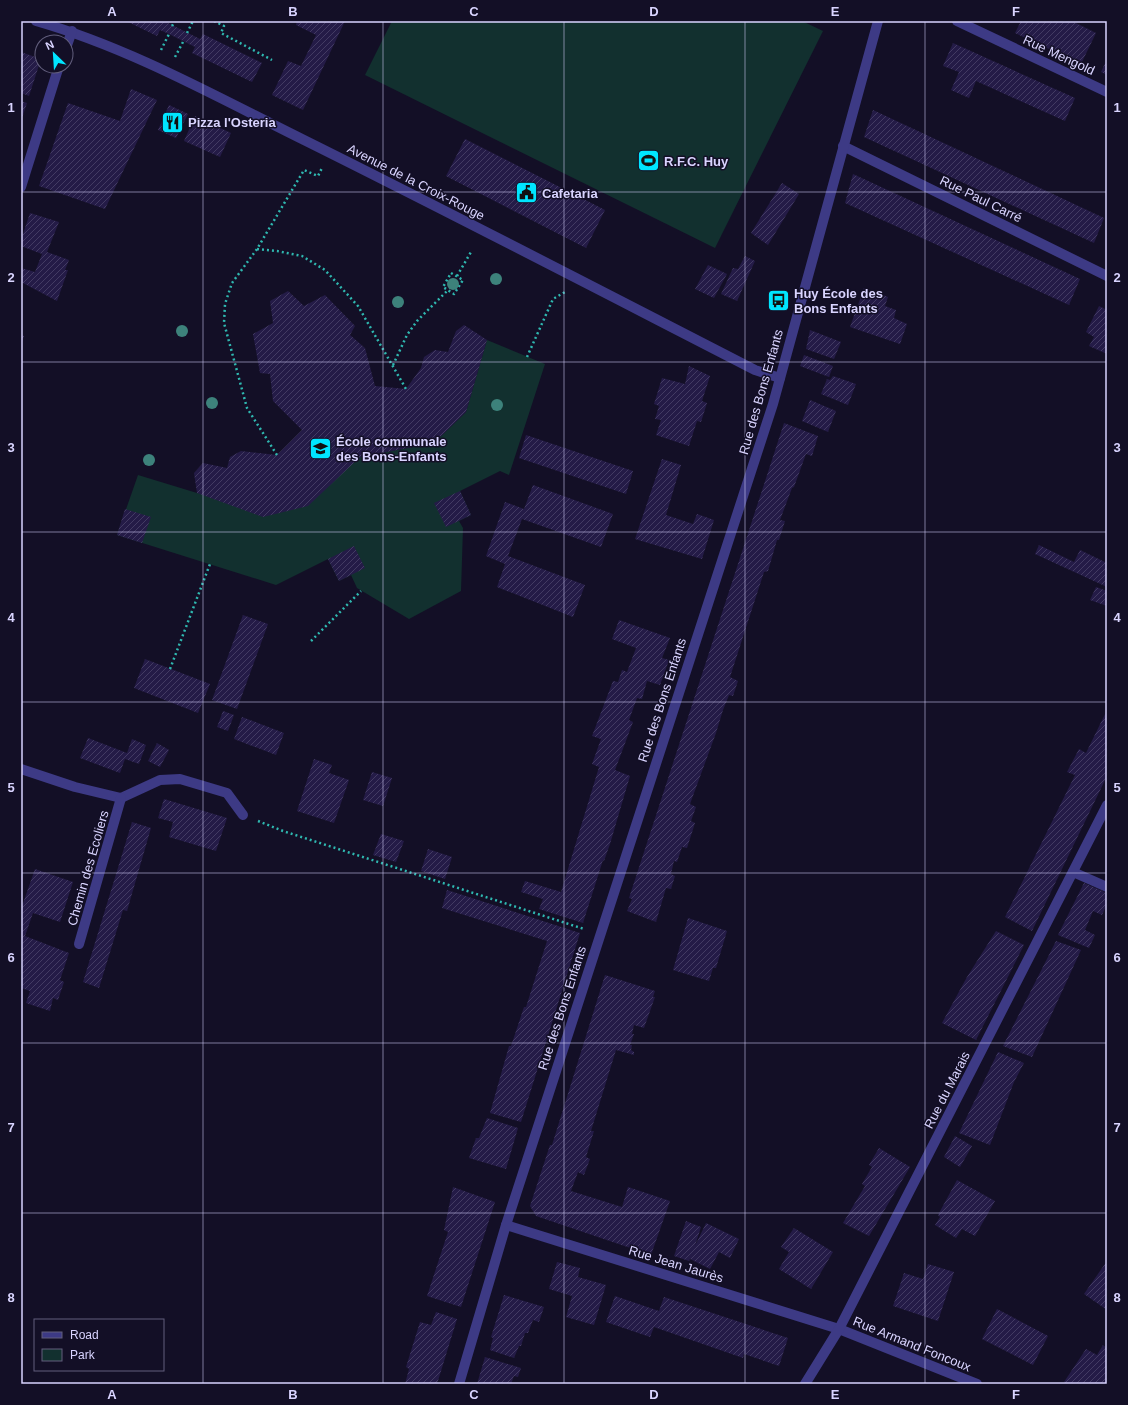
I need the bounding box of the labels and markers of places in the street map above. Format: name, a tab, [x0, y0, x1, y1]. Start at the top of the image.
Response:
restaurant icon: Pizza l'Osteria	[160, 109, 186, 135]
place label: Pizza l'Osteria	[188, 115, 276, 130]
sports icon: R.F.C. Huy	[636, 148, 662, 174]
place label: R.F.C. Huy	[664, 154, 729, 169]
public building icon: Cafetaria	[513, 180, 539, 206]
place label: Cafetaria	[542, 186, 598, 201]
place label: Huy École des Bons Enfants	[794, 286, 883, 316]
bus stop icon: Huy École des Bons Enfants	[766, 287, 792, 313]
place label: École communale des Bons-Enfants	[336, 434, 447, 464]
school or university icon: École communale des Bons-Enfants	[307, 435, 333, 461]

